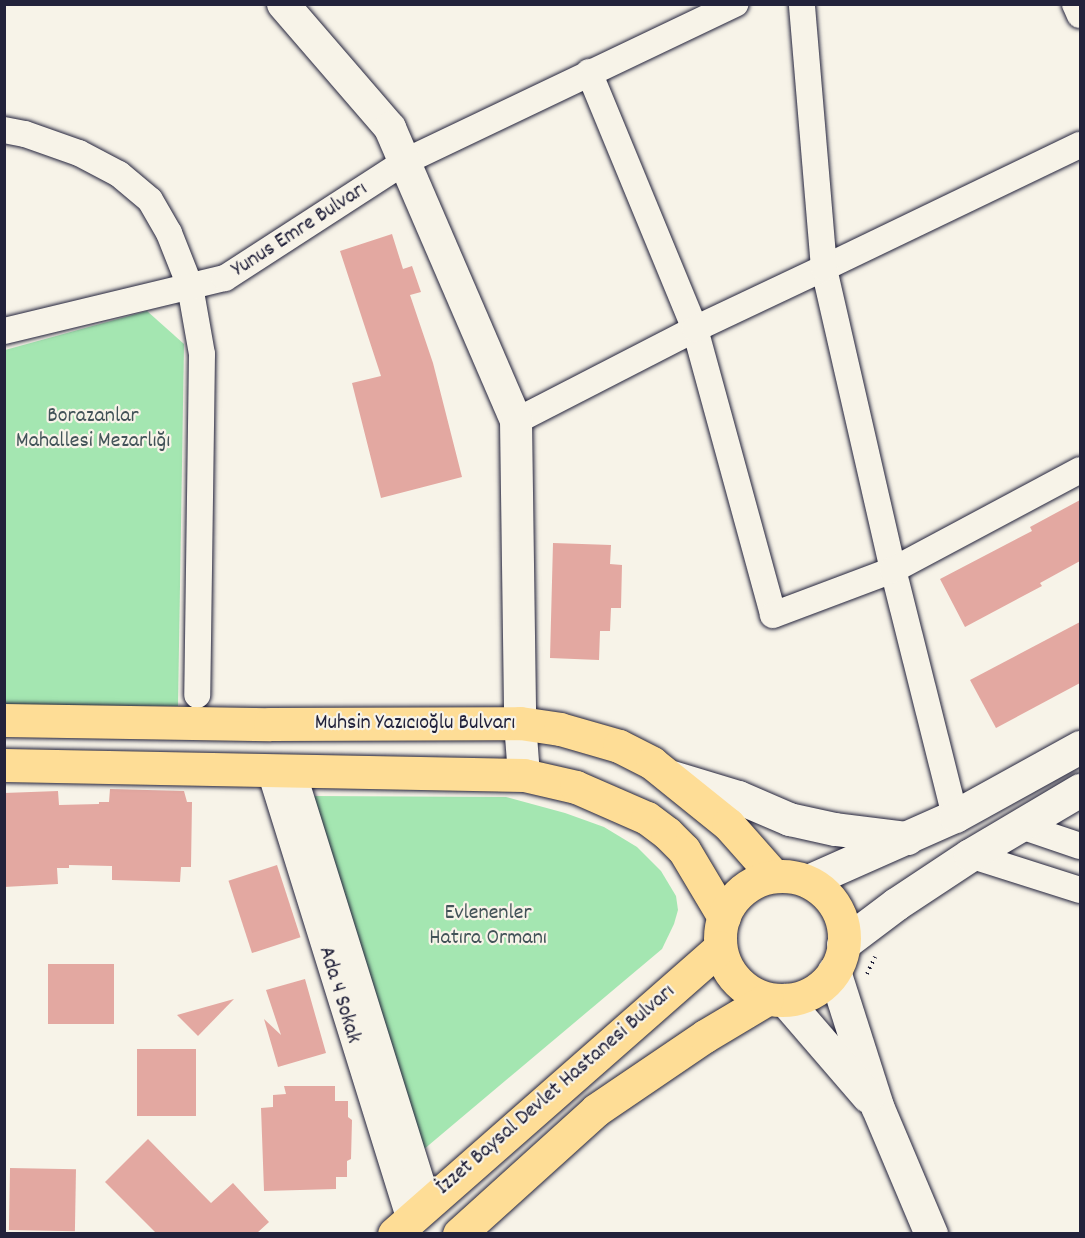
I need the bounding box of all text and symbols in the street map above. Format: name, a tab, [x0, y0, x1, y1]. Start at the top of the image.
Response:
street label: Yunus Emre Bulvarı	[227, 176, 373, 284]
park label: Borazanlar Mahallesi Mezarlığı	[16, 403, 170, 454]
street label: Muhsin Yazıcıoğlu Bulvarı	[315, 711, 515, 737]
park label: Evlenenler Hatıra Ormanı	[429, 900, 547, 951]
street label: Ada 4 Sokak	[312, 943, 366, 1047]
street label: İzzet Baysal Devlet Hastanesi Bulvarı	[431, 979, 681, 1201]

